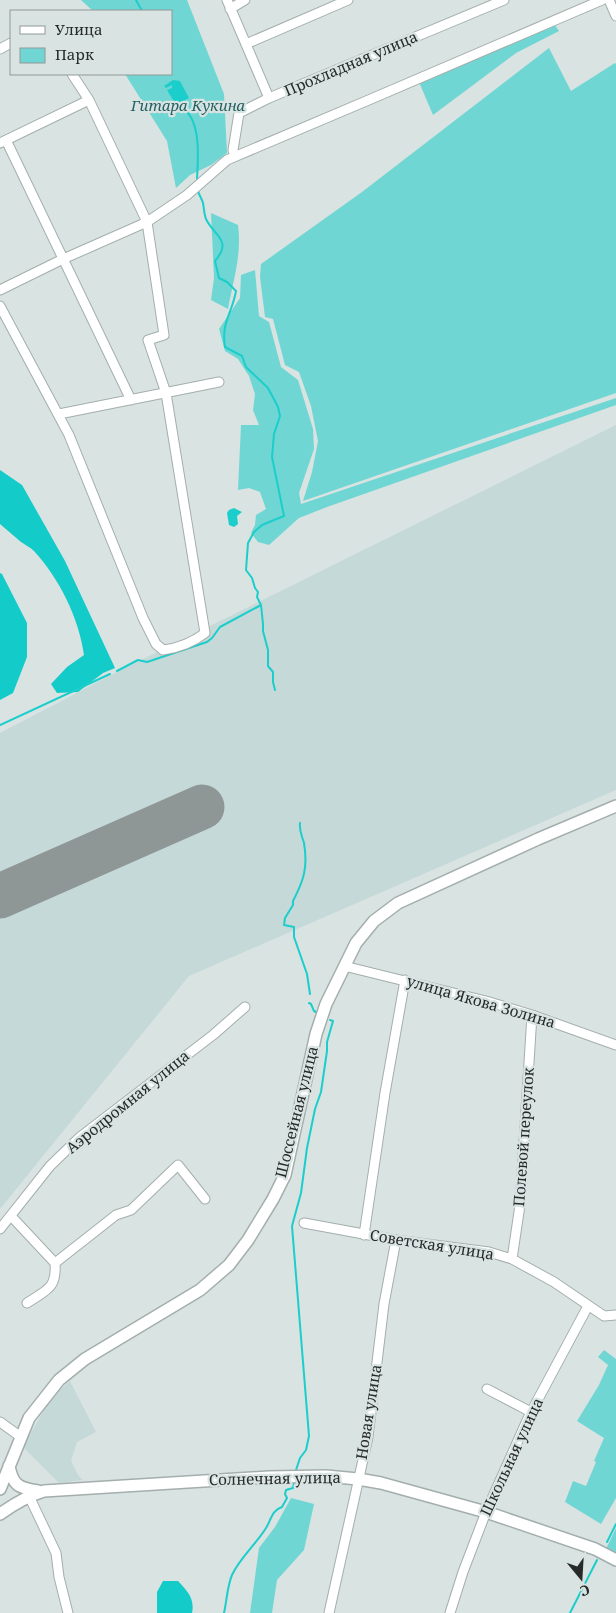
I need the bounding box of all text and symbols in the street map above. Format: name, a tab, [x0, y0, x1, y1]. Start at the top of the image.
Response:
legend	[10, 10, 172, 75]
text: Улица	[55, 19, 103, 39]
street label: Прохладная улица	[281, 26, 420, 100]
text: Парк	[55, 44, 94, 64]
park label: Гитара Кукина	[130, 95, 246, 115]
street label: улица Якова Золина	[405, 970, 558, 1032]
street label: Шоссейная улица	[270, 1044, 322, 1180]
street label: Аэродромная улица	[61, 1045, 193, 1157]
street label: Полевой переулок	[508, 1067, 538, 1207]
street label: Советская улица	[369, 1224, 496, 1264]
street label: Новая улица	[351, 1363, 385, 1461]
street label: Школьная улица	[475, 1394, 547, 1519]
street label: Солнечная улица	[209, 1467, 341, 1489]
north arrow	[556, 1553, 606, 1603]
text: С	[578, 1580, 592, 1601]

